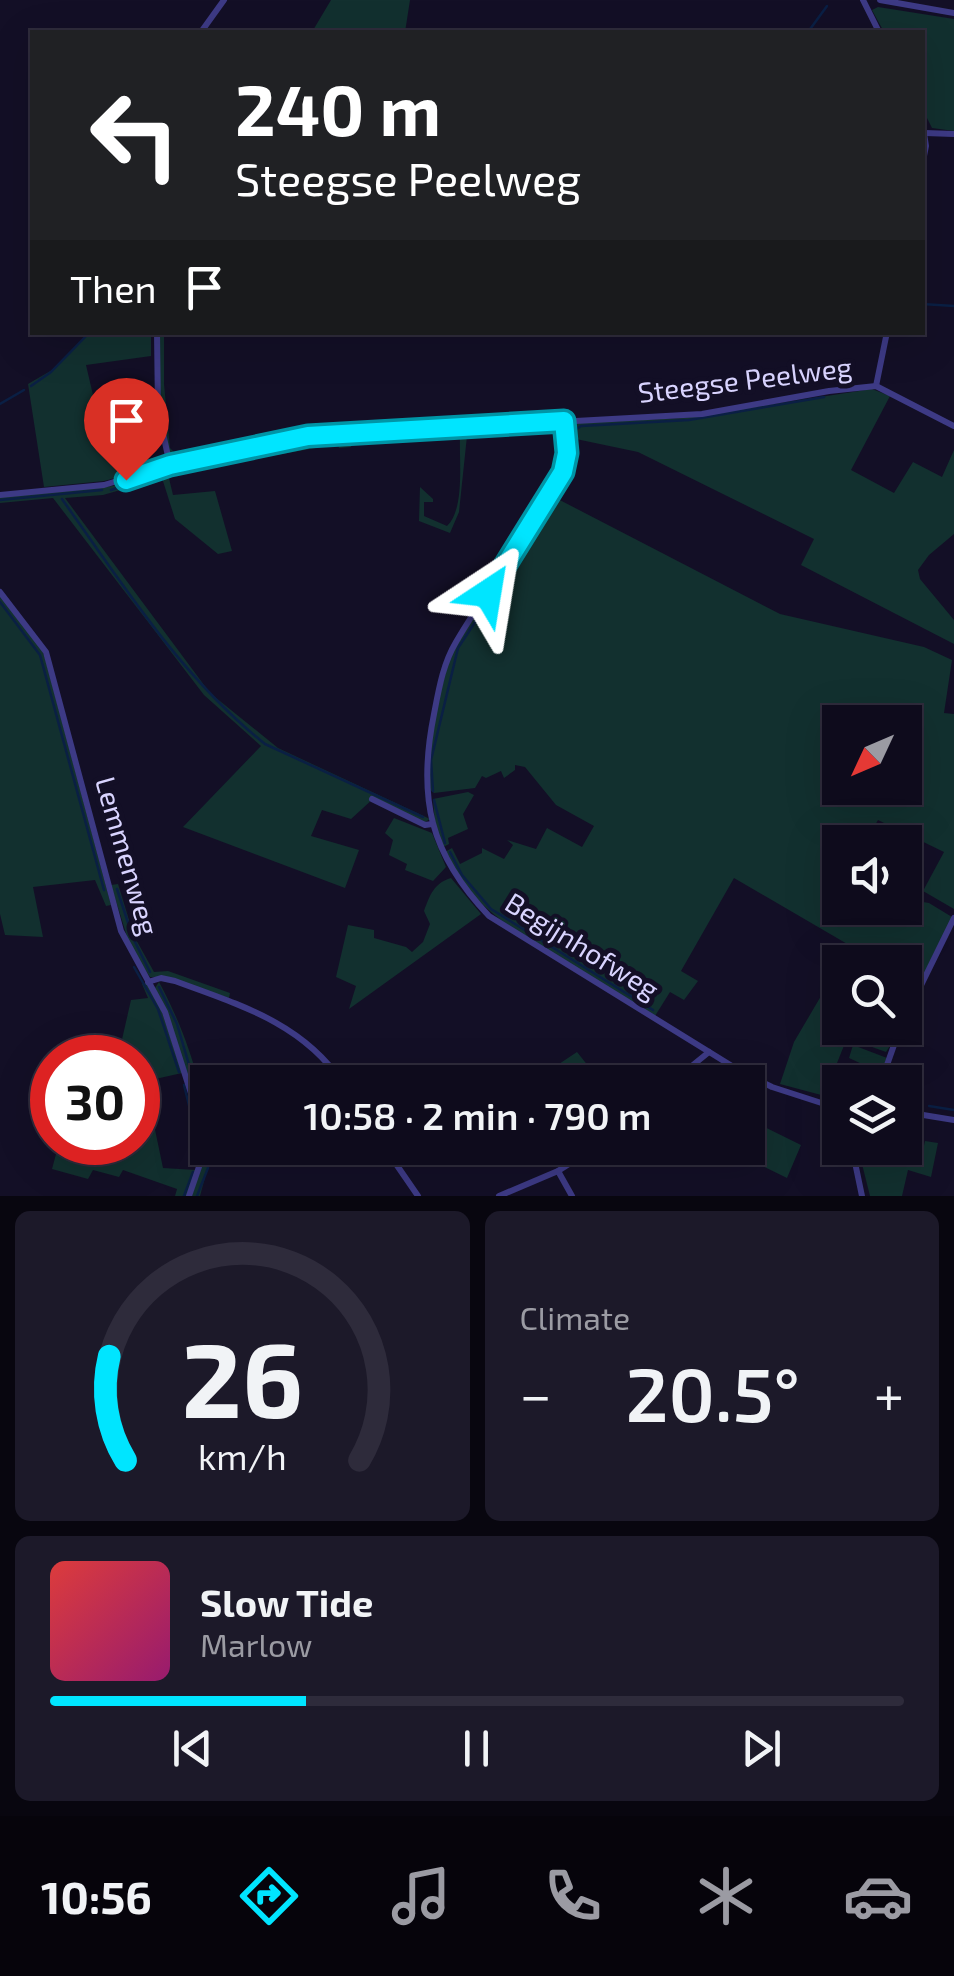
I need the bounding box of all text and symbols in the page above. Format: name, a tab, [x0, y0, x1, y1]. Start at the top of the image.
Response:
text: 240 m	[235, 66, 441, 150]
icon: left	[70, 70, 200, 200]
text: Steegse Peelweg	[235, 151, 581, 205]
icon: arrive	[177, 260, 232, 315]
text: Then	[70, 265, 157, 311]
street label: Steegse Peelweg	[636, 349, 854, 409]
pin	[84, 378, 169, 481]
icon: arrive	[99, 393, 154, 448]
position arrow	[436, 541, 540, 645]
north arrow	[822, 705, 922, 805]
map controls	[822, 705, 922, 1165]
street label: Lemmenweg	[89, 773, 167, 939]
button: sound	[822, 825, 922, 925]
street label: Begijnhofweg	[499, 884, 666, 1006]
button: search	[822, 945, 922, 1045]
speed limit sign: 30	[30, 1035, 160, 1165]
button: layers	[822, 1065, 922, 1165]
text: 10:58 · 2 min · 790 m	[303, 1092, 652, 1138]
text: Climate	[520, 1298, 630, 1336]
text: 26	[181, 1314, 303, 1439]
text: 20.5°	[625, 1347, 800, 1437]
text: −	[520, 1360, 552, 1426]
text: +	[874, 1360, 904, 1426]
text: km/h	[198, 1434, 287, 1477]
text: Slow Tide	[200, 1579, 373, 1625]
text: Marlow	[200, 1625, 312, 1663]
icon: previous	[165, 1721, 220, 1776]
icon: pause	[449, 1721, 504, 1776]
icon: next	[734, 1721, 789, 1776]
icon: directions	[234, 1861, 304, 1931]
icon: music	[386, 1861, 456, 1931]
icon: phone	[538, 1861, 608, 1931]
icon: climate	[691, 1861, 761, 1931]
icon: car	[843, 1861, 913, 1931]
text: 10:56	[41, 1869, 152, 1923]

